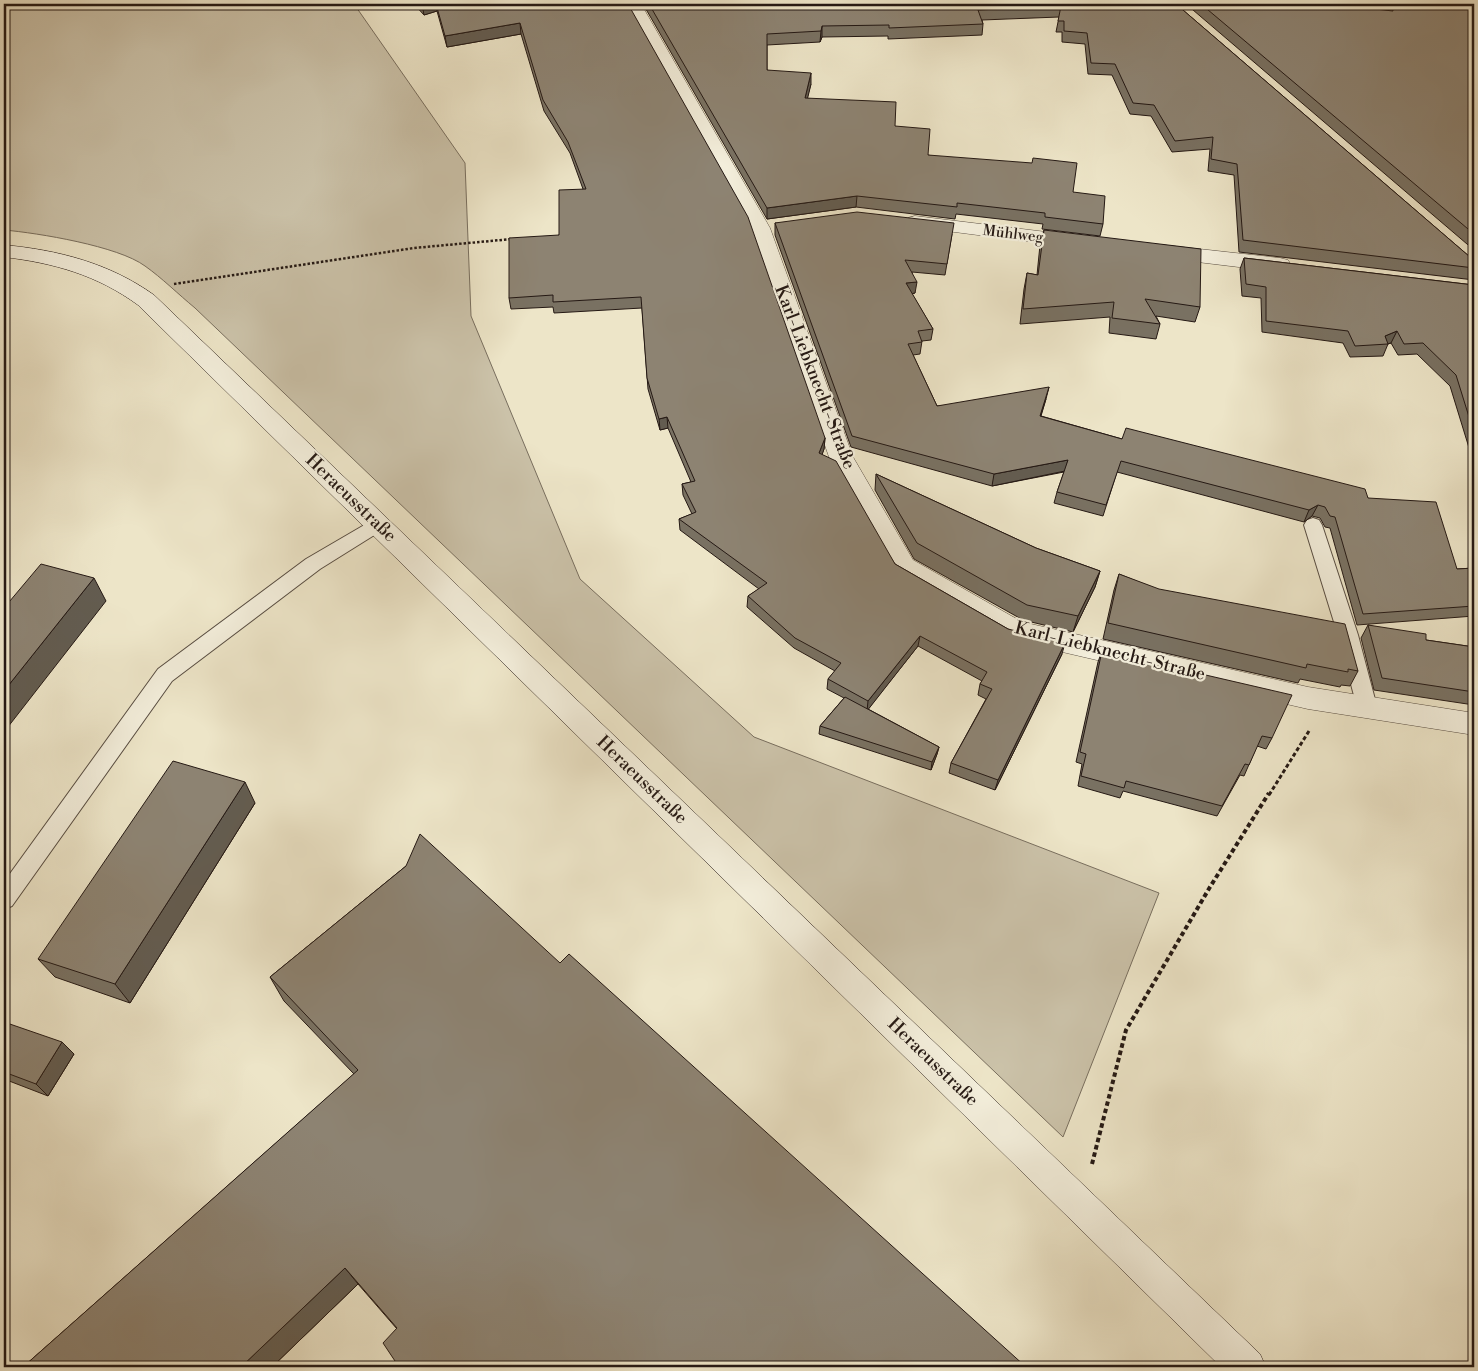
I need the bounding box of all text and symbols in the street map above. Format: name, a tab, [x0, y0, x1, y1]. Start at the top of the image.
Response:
street label: Mühlweg	[982, 221, 1045, 247]
street label: Karl-Liebknecht-Straße	[769, 282, 861, 472]
street label: Heraeusstraße	[301, 449, 401, 547]
street label: Karl-Liebknecht-Straße	[1012, 616, 1208, 686]
street label: Heraeusstraße	[592, 731, 692, 829]
street label: Heraeusstraße	[883, 1013, 983, 1111]

